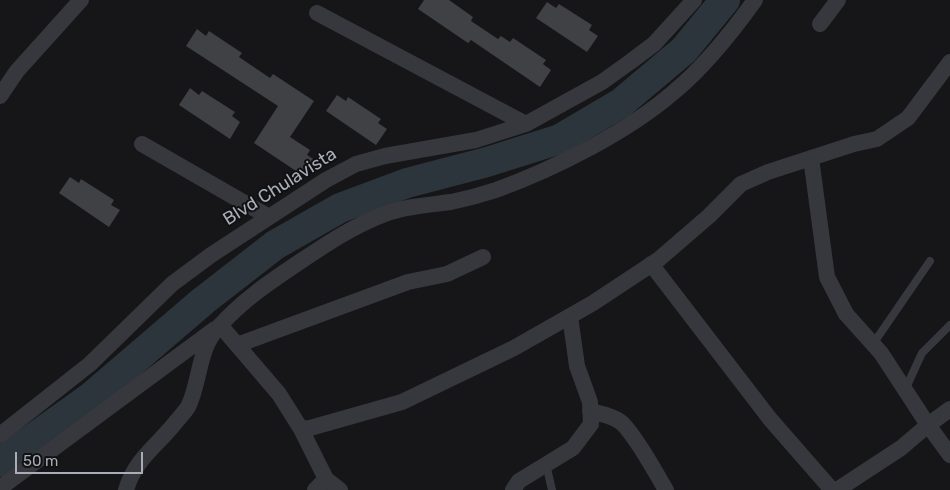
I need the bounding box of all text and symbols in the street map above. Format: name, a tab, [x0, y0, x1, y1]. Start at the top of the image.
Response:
street label: Blvd Chulavista	[219, 144, 341, 230]
scale bar	[18, 442, 145, 474]
text: 50 m	[23, 452, 58, 470]

